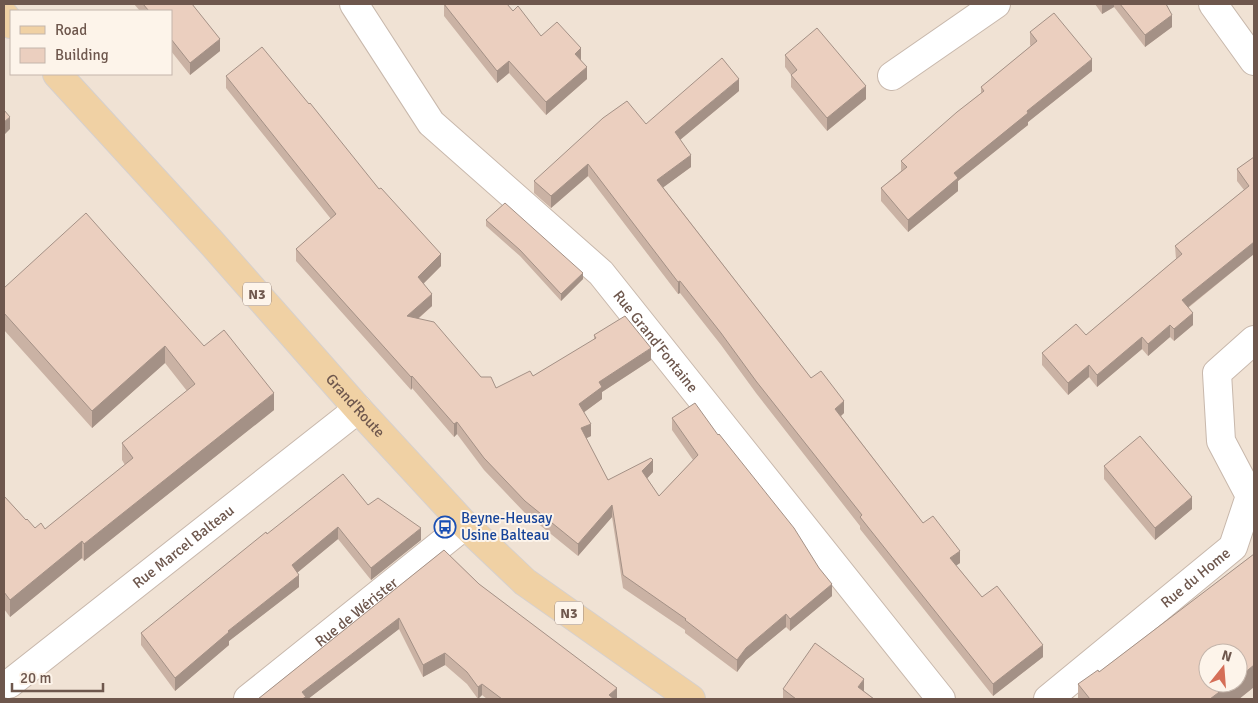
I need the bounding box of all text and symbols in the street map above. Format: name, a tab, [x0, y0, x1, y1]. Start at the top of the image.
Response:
legend	[10, 10, 172, 75]
text: Road	[55, 21, 87, 39]
text: Building	[55, 46, 109, 64]
road number: N3	[243, 282, 271, 306]
street label: Rue Grand'Fontaine	[609, 287, 702, 396]
street label: Grand'Route	[322, 370, 389, 441]
street label: Rue Marcel Balteau	[129, 501, 238, 592]
place label: Beyne-Heusay Usine Balteau	[461, 509, 552, 544]
bus stop icon: Beyne-Heusay Usine Balteau	[433, 515, 457, 539]
street label: Rue du Home	[1157, 544, 1234, 612]
street label: Rue de Wérister	[312, 573, 402, 651]
road number: N3	[555, 602, 583, 624]
north arrow	[1198, 643, 1248, 693]
text: N	[1220, 646, 1234, 666]
scale bar	[12, 660, 104, 692]
text: 20 m	[20, 669, 51, 687]

